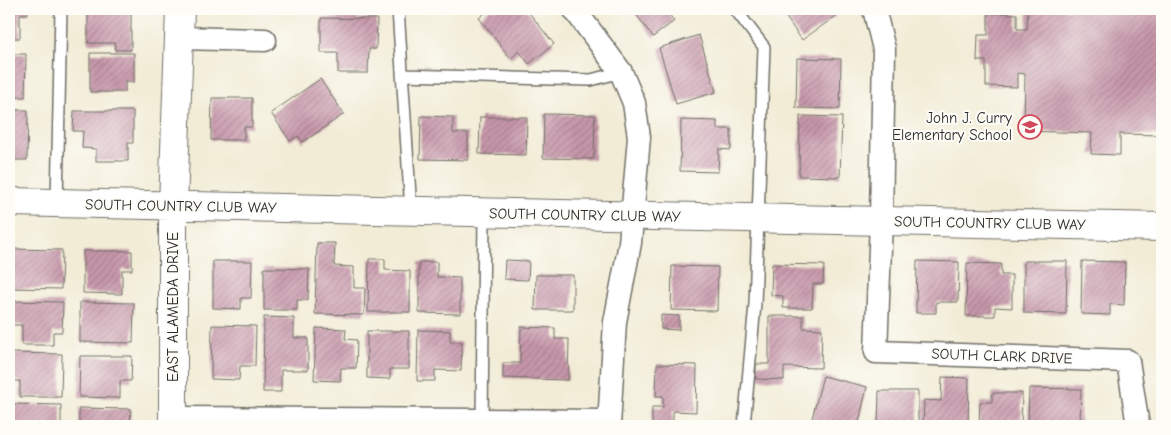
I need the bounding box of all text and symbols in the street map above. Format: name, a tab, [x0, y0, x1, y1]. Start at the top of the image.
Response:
place label: John J. Curry Elementary School	[892, 109, 1012, 144]
school or university icon: John J. Curry Elementary School	[1017, 114, 1043, 140]
street label: SOUTH COUNTRY CLUB WAY	[85, 195, 277, 217]
street label: SOUTH COUNTRY CLUB WAY	[489, 204, 681, 226]
street label: SOUTH COUNTRY CLUB WAY	[894, 212, 1086, 234]
street label: EAST ALAMEDA DRIVE	[164, 232, 182, 382]
street label: SOUTH CLARK DRIVE	[931, 345, 1073, 367]

